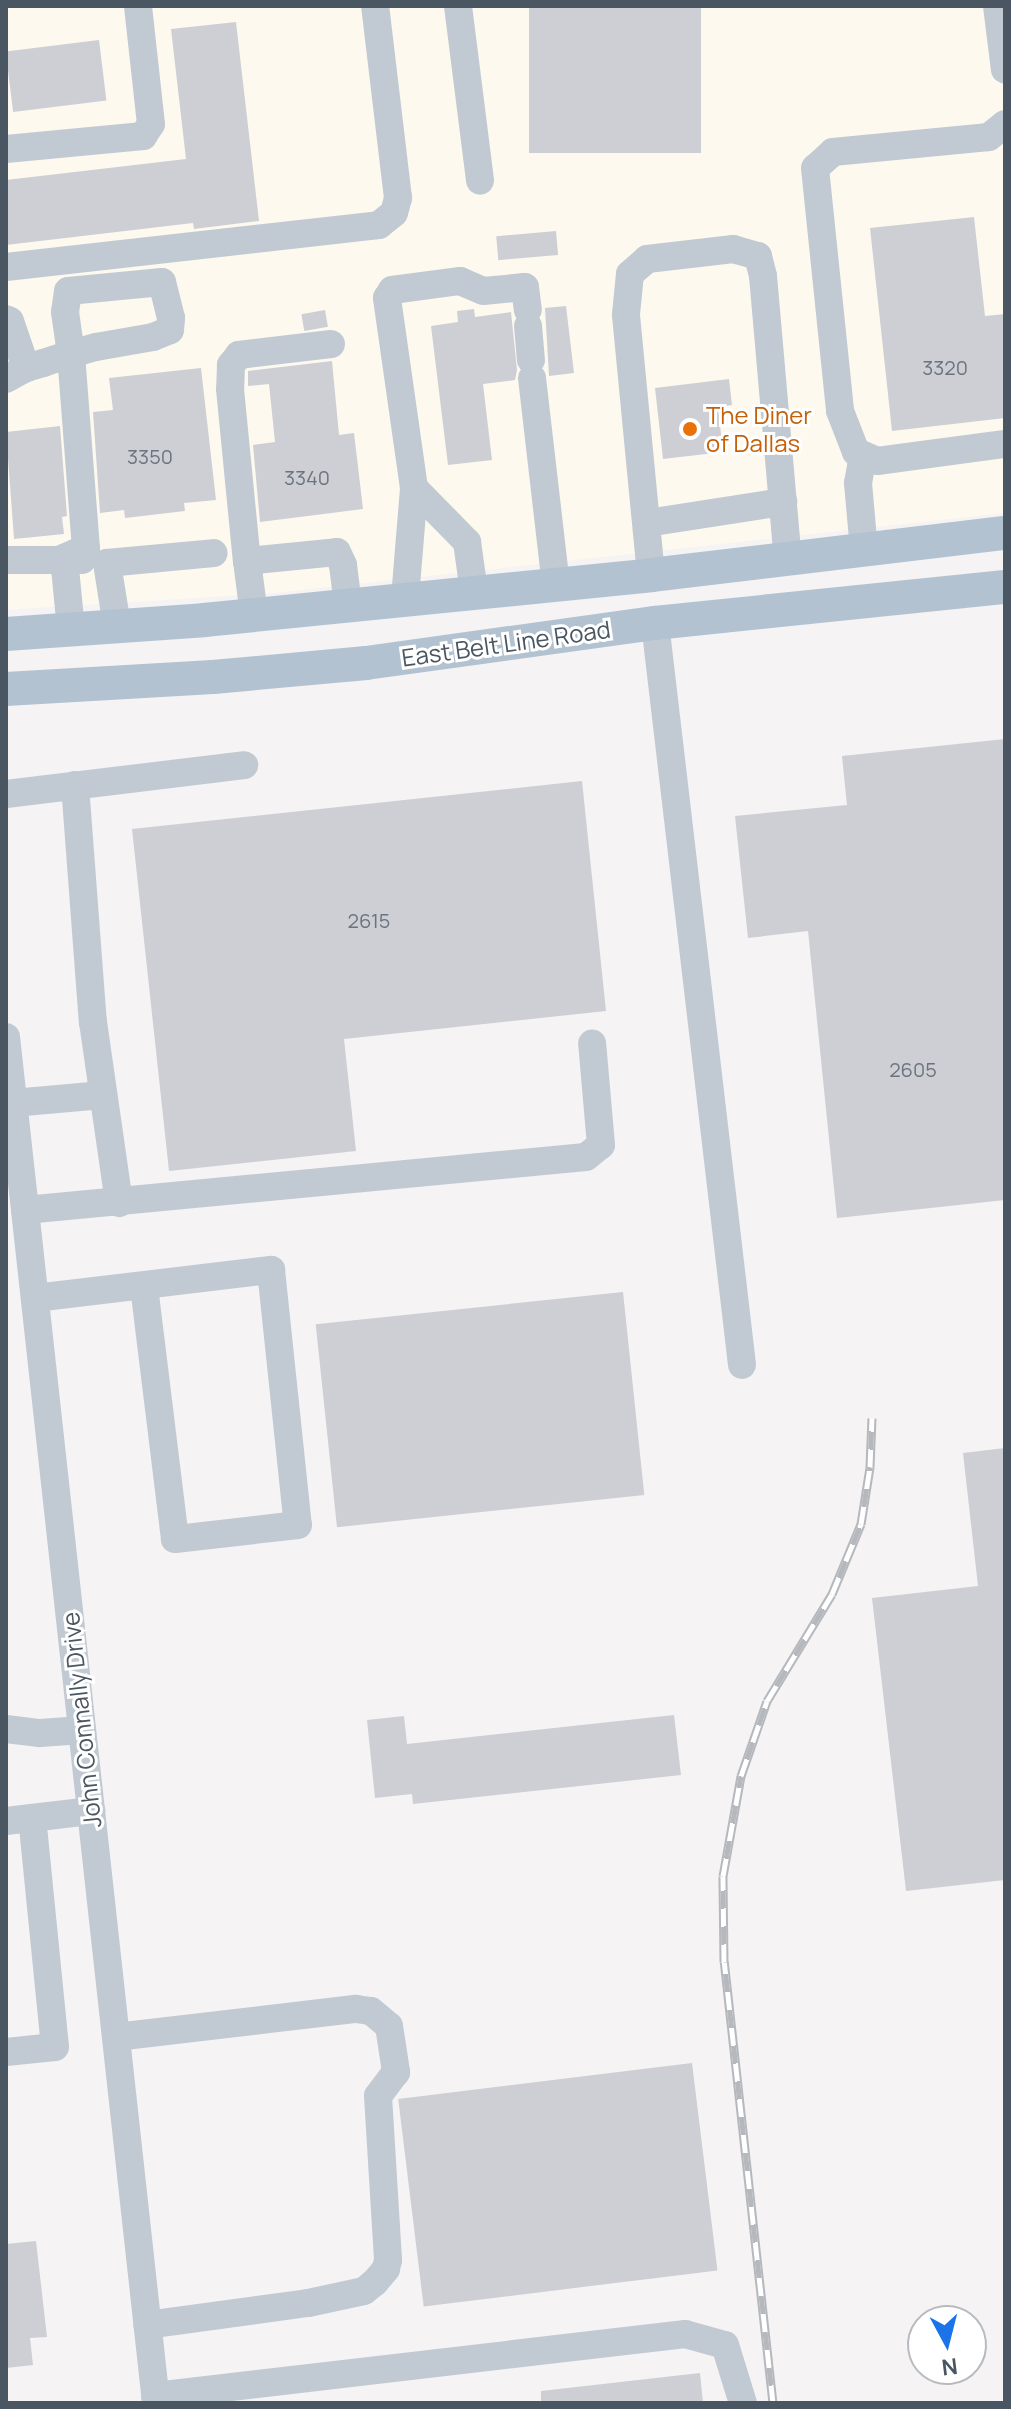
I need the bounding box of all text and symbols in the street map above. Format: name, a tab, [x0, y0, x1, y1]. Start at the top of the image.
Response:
house number: 3320	[922, 355, 968, 379]
place label: The Diner of Dallas	[706, 401, 812, 457]
marker: The Diner of Dallas	[681, 420, 699, 438]
house number: 3350	[127, 444, 173, 468]
house number: 3340	[284, 465, 330, 489]
street label: East Belt Line Road	[400, 614, 612, 672]
house number: 2615	[348, 908, 390, 932]
house number: 2605	[889, 1057, 937, 1081]
street label: John Connally Drive	[55, 1611, 107, 1829]
north arrow	[907, 2305, 987, 2385]
text: N	[940, 2351, 959, 2383]

